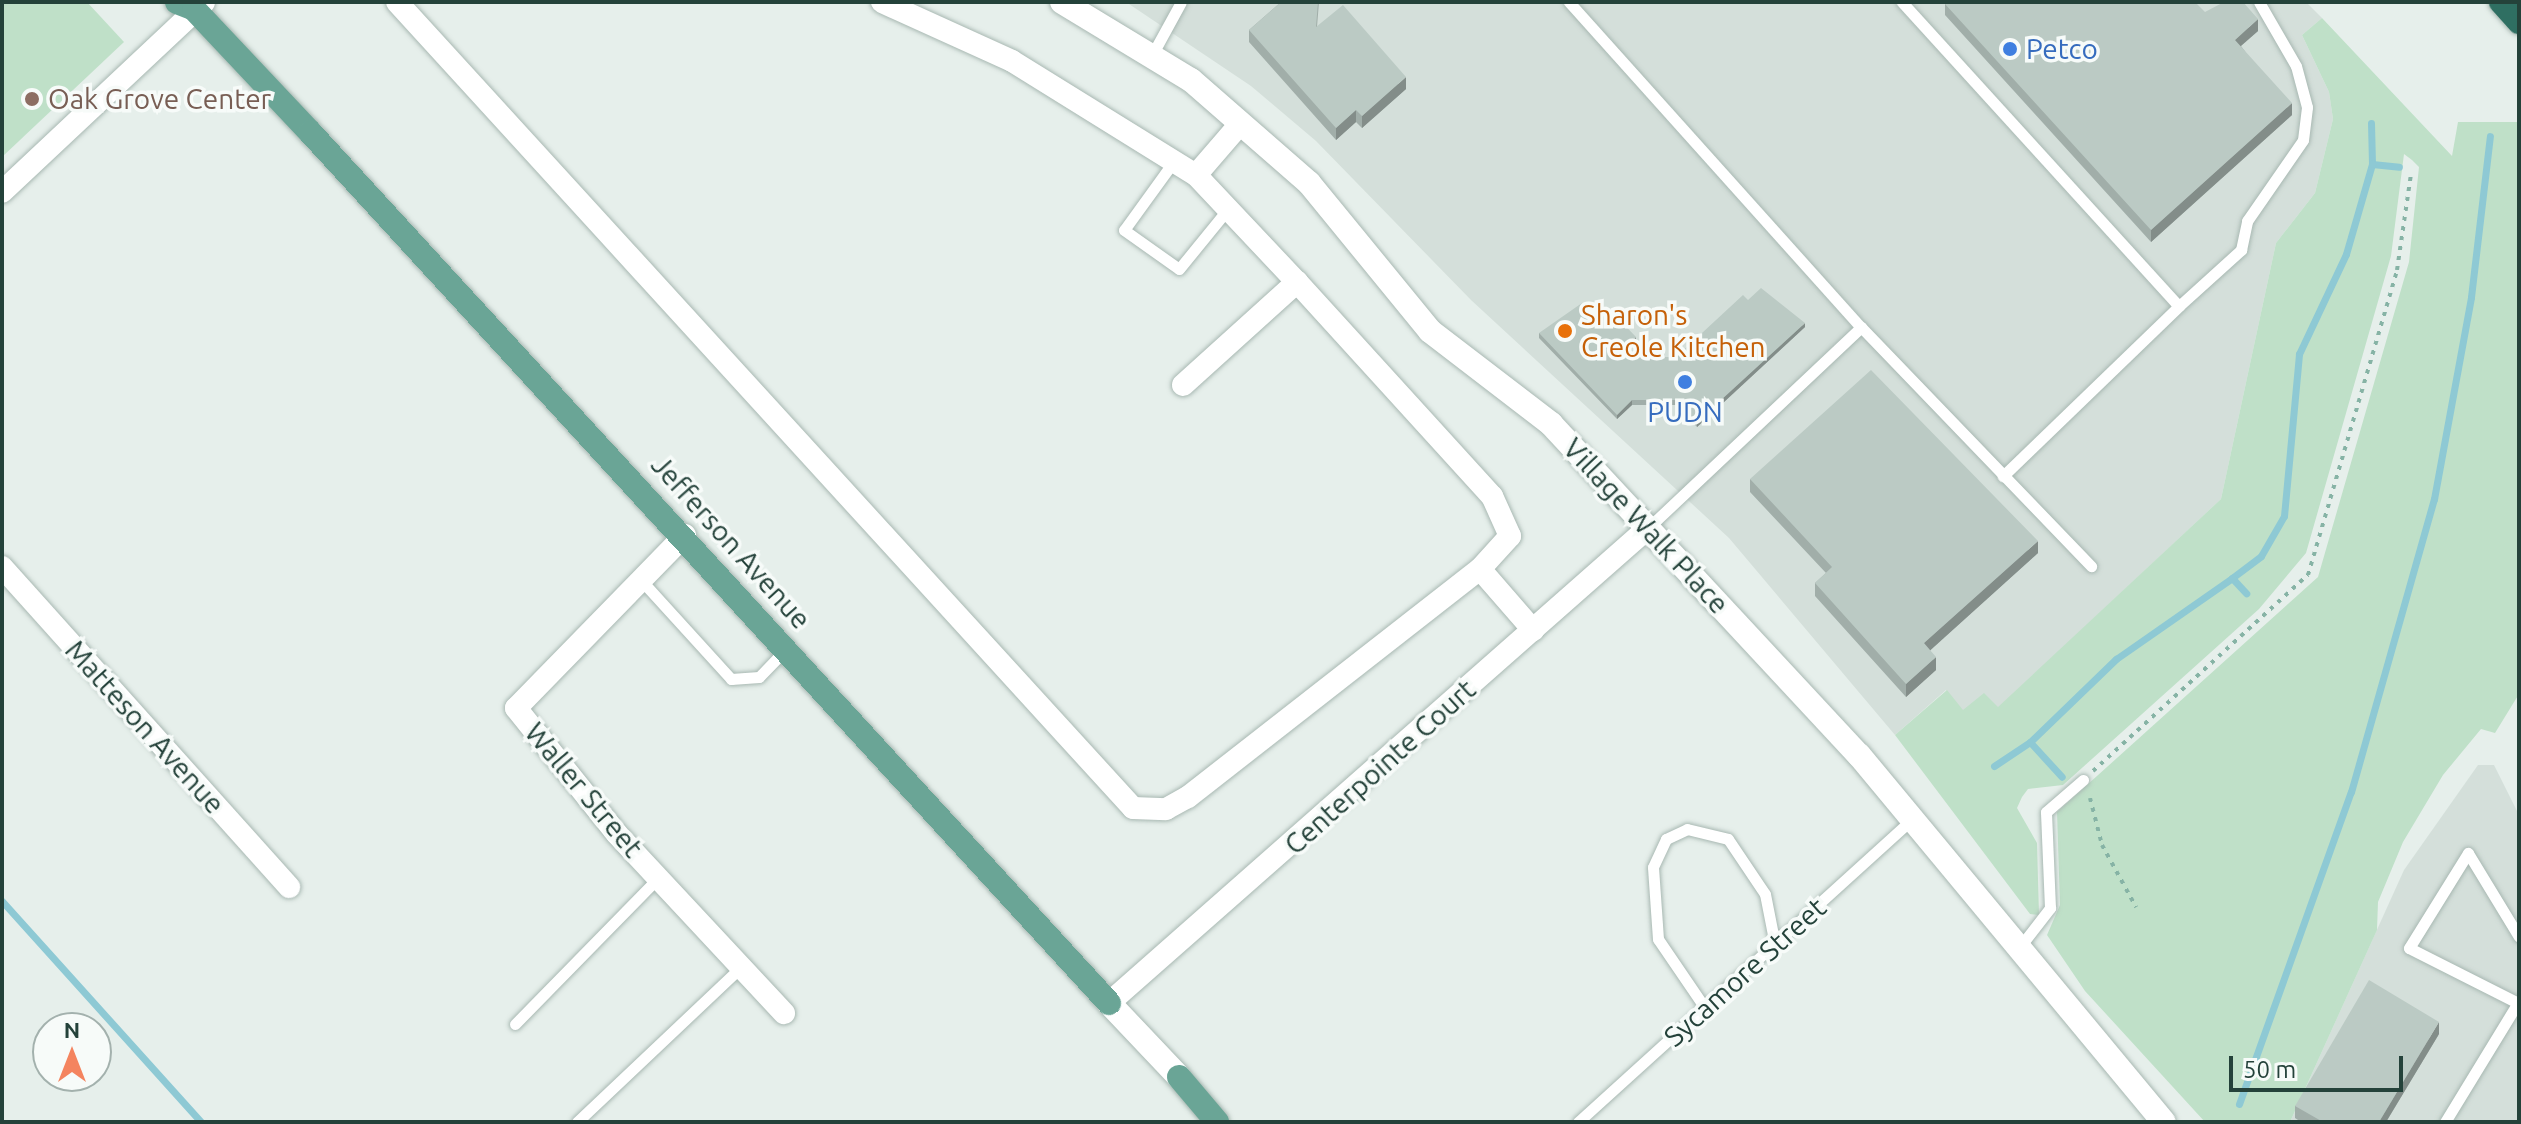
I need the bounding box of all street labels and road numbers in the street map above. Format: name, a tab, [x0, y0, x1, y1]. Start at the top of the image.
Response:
street label: Village Walk Place	[1556, 431, 1736, 621]
street label: Jefferson Avenue	[644, 448, 818, 636]
street label: Matteson Avenue	[58, 633, 232, 821]
street label: Centerpointe Court	[1278, 673, 1482, 861]
street label: Waller Street	[518, 716, 650, 864]
street label: Sycamore Street	[1657, 891, 1833, 1053]

